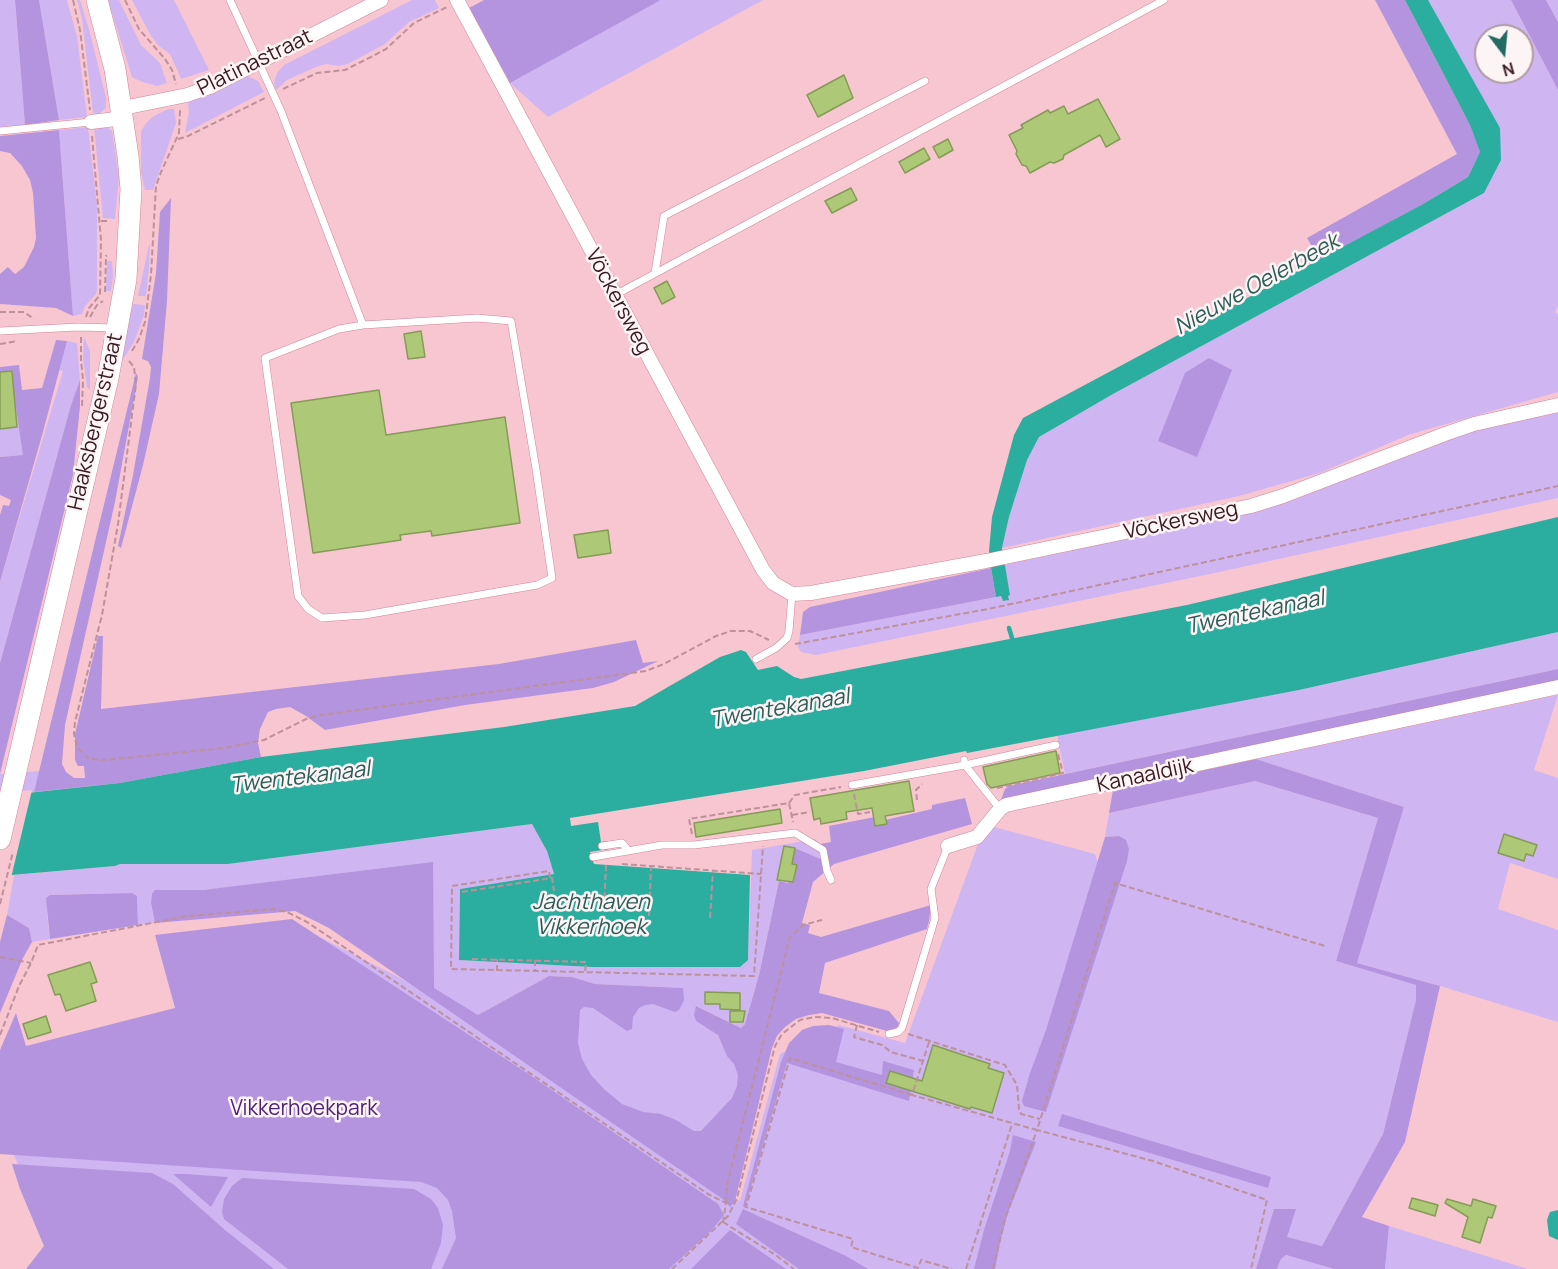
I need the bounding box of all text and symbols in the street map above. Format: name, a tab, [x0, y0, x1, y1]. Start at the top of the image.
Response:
street label: Platinastraat	[193, 24, 317, 102]
north arrow	[1474, 24, 1534, 84]
text: N	[1500, 57, 1517, 82]
water label: Nieuwe Oelerbeek	[1170, 229, 1344, 341]
street label: Vöckersweg	[580, 245, 656, 359]
street label: Haaksbergerstraat	[63, 331, 129, 513]
street label: Vöckersweg	[1122, 497, 1240, 545]
water label: Twentekanaal	[1183, 585, 1327, 641]
water label: Twentekanaal	[708, 684, 852, 734]
street label: Kanaaldijk	[1095, 754, 1195, 798]
water label: Twentekanaal	[228, 756, 372, 800]
water label: Jachthaven Vikkerhoek	[532, 890, 650, 942]
park label: Vikkerhoekpark	[230, 1096, 378, 1122]

